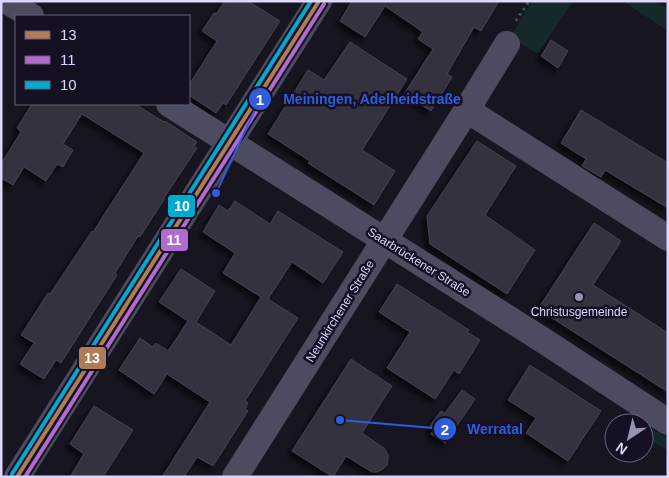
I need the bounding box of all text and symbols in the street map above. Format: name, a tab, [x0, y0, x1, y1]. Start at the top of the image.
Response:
legend	[15, 15, 190, 105]
text: 13	[60, 26, 77, 43]
text: 11	[60, 51, 76, 68]
text: 10	[60, 76, 77, 93]
callout: Meiningen, Adelheidstraße	[248, 85, 471, 114]
text: 1	[256, 91, 264, 108]
text: Meiningen, Adelheidstraße	[283, 91, 461, 107]
line badge: 10	[167, 194, 196, 218]
text: 10	[174, 198, 190, 214]
street label: Saarbrückener Straße	[365, 225, 473, 299]
line badge: 11	[160, 228, 189, 252]
text: 11	[167, 232, 182, 248]
street label: Neunkirchener Straße	[303, 257, 377, 364]
marker: Christusgemeinde	[573, 291, 585, 303]
place label: Christusgemeinde	[531, 305, 628, 319]
line badge: 13	[78, 346, 107, 370]
text: 13	[84, 350, 100, 366]
north arrow	[604, 413, 654, 463]
callout: Werratal	[433, 415, 533, 444]
text: 2	[441, 421, 449, 438]
text: Werratal	[467, 421, 523, 437]
text: N	[613, 439, 630, 458]

